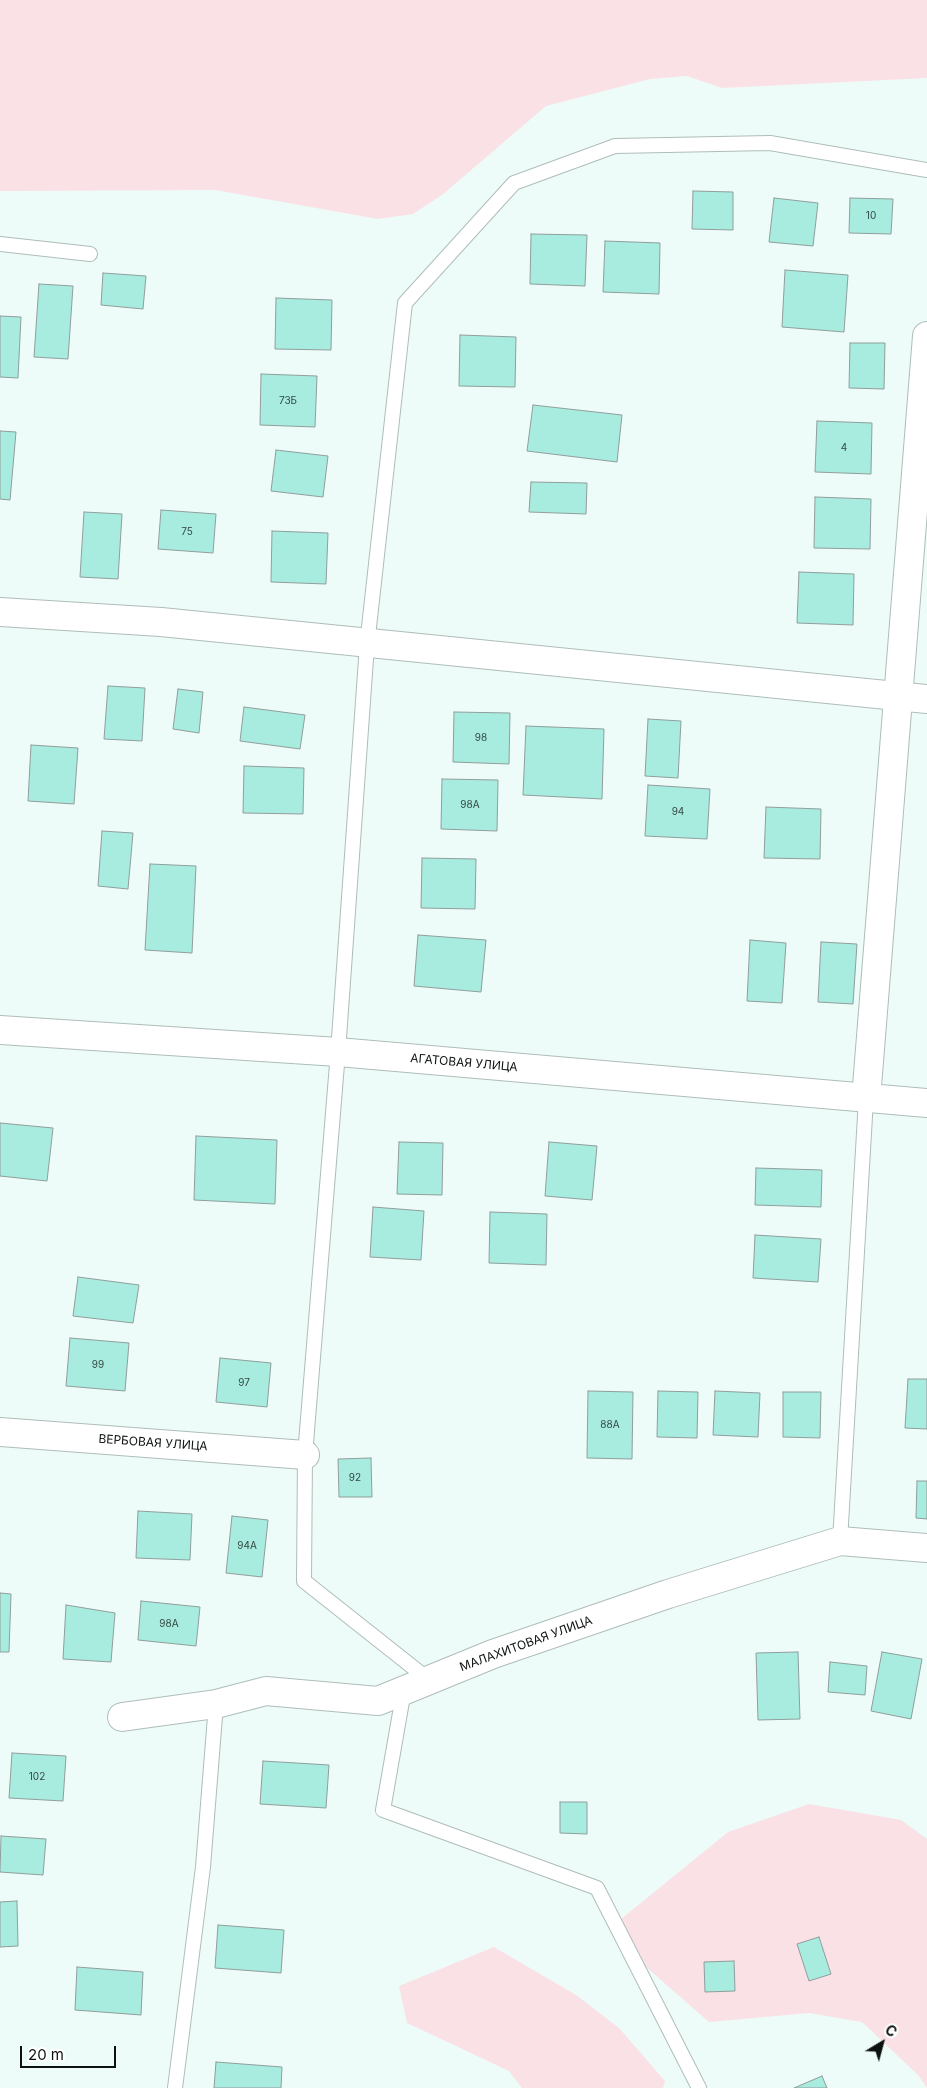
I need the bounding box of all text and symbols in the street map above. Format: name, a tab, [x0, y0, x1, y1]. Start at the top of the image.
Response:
house number: 10	[866, 210, 876, 222]
house number: 73Б	[279, 395, 297, 407]
house number: 4	[841, 442, 847, 454]
house number: 75	[181, 526, 193, 538]
house number: 98	[475, 732, 487, 744]
house number: 98А	[460, 799, 480, 811]
house number: 94	[672, 806, 684, 818]
street label: АГАТОВАЯ УЛИЦА	[410, 1051, 518, 1075]
house number: 99	[92, 1359, 104, 1371]
house number: 97	[238, 1377, 250, 1389]
house number: 88А	[600, 1419, 620, 1431]
street label: ВЕРБОВАЯ УЛИЦА	[98, 1432, 208, 1454]
house number: 92	[349, 1472, 361, 1484]
house number: 94А	[237, 1540, 257, 1552]
street label: МАЛАХИТОВАЯ УЛИЦА	[458, 1613, 594, 1675]
house number: 98А	[159, 1618, 179, 1630]
house number: 102	[29, 1771, 45, 1783]
north arrow	[857, 2018, 907, 2068]
text: С	[882, 2021, 901, 2041]
scale bar	[22, 2036, 119, 2068]
text: 20 m	[28, 2045, 64, 2064]

